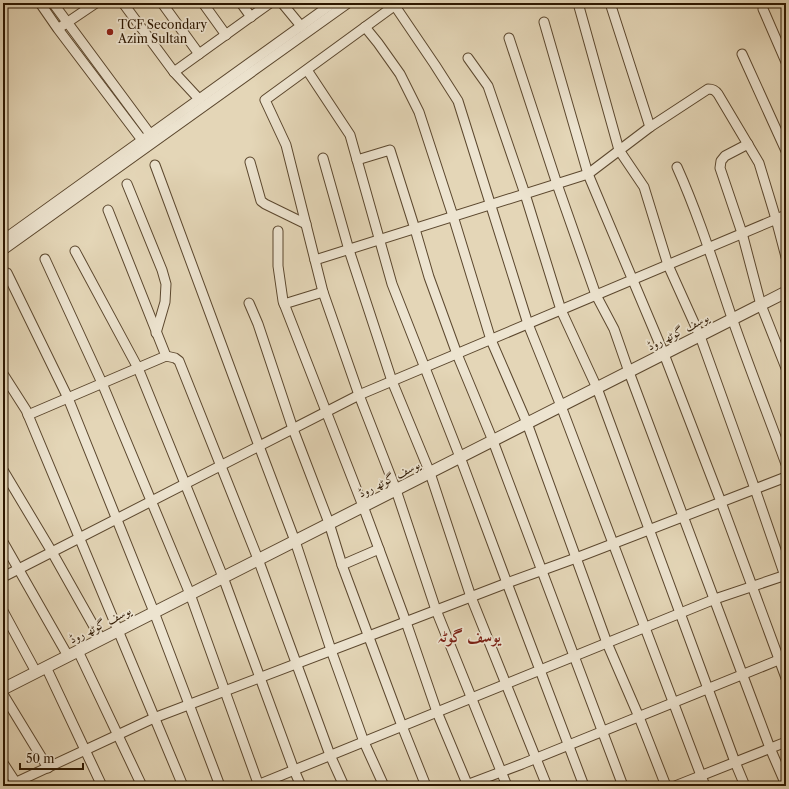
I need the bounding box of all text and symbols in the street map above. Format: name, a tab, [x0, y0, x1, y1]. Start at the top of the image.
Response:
place label: TCF Secondary Azim Sultan	[117, 17, 208, 46]
marker: TCF Secondary Azim Sultan	[105, 27, 115, 37]
street label: یوسف گوٹھ روڈ	[644, 309, 712, 354]
street label: یوسف گوٹھ روڈ	[355, 456, 423, 501]
street label: یوسف گوٹھ روڈ	[66, 602, 134, 647]
district label: یوسف گوٹہ	[437, 626, 502, 647]
scale bar	[20, 745, 83, 771]
text: 50 m	[26, 751, 55, 766]

